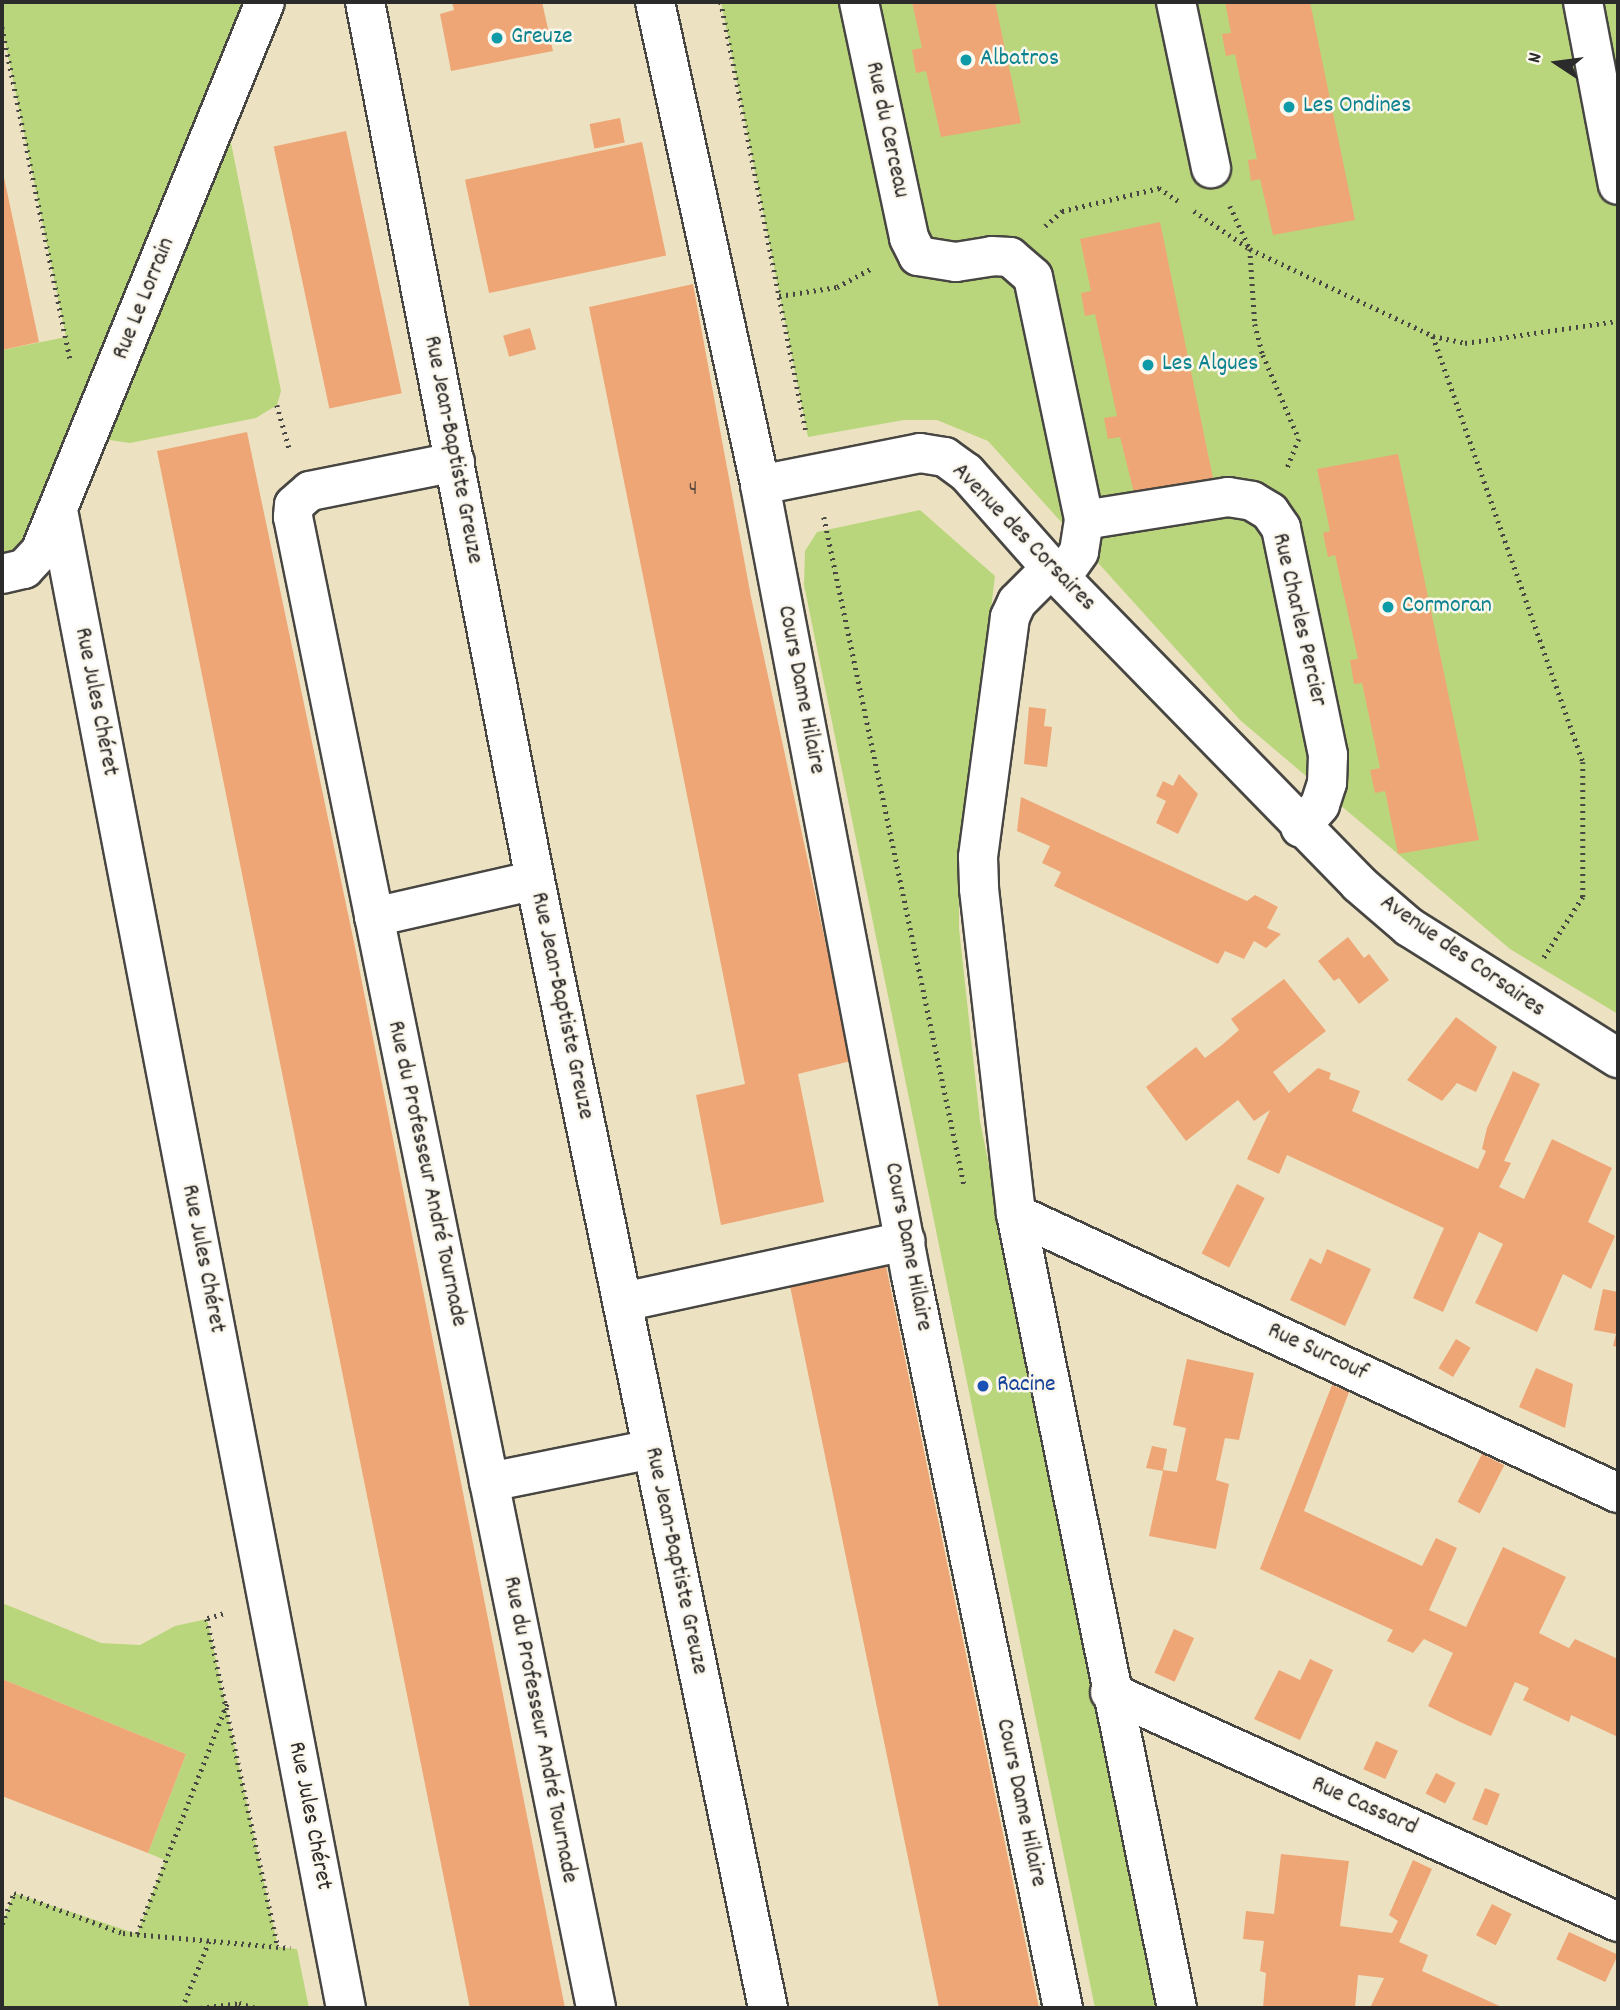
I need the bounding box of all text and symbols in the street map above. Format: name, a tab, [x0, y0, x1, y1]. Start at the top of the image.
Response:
place label: Greuze	[511, 24, 573, 52]
north arrow	[1522, 28, 1592, 98]
marker: Greuze	[489, 30, 505, 46]
place label: Albatros	[980, 46, 1059, 74]
text: N	[1522, 51, 1550, 66]
marker: Albatros	[958, 52, 974, 68]
street label: Rue du Cerceau	[858, 59, 914, 201]
place label: Les Ondines	[1303, 93, 1411, 121]
marker: Les Ondines	[1281, 99, 1297, 115]
street label: Rue Le Lorrain	[107, 234, 183, 364]
street label: Rue Jean-Baptiste Greuze	[416, 334, 488, 566]
place label: Les Algues	[1162, 351, 1258, 379]
marker: Les Algues	[1140, 357, 1156, 373]
street label: Avenue des Corsaires	[945, 458, 1101, 618]
house number: 4	[689, 477, 697, 503]
street label: Rue Charles Percier	[1264, 531, 1332, 709]
place label: Cormoran	[1402, 593, 1492, 621]
marker: Cormoran	[1380, 599, 1396, 615]
street label: Cours Dame Hilaire	[770, 603, 830, 777]
street label: Rue Jules Chéret	[67, 625, 123, 779]
street label: Avenue des Corsaires	[1374, 889, 1550, 1025]
street label: Rue Jean-Baptiste Greuze	[523, 890, 599, 1122]
street label: Rue du Professeur André Tournade	[379, 1018, 473, 1330]
street label: Cours Dame Hilaire	[877, 1160, 937, 1334]
street label: Rue Jules Chéret	[174, 1182, 230, 1336]
street label: Rue Surcouf	[1262, 1317, 1372, 1389]
place label: Racine	[997, 1372, 1056, 1400]
marker: Racine	[975, 1378, 991, 1394]
street label: Rue Jean-Baptiste Greuze	[637, 1445, 713, 1677]
street label: Rue du Professeur André Tournade	[495, 1574, 583, 1886]
street label: Cours Dame Hilaire	[988, 1716, 1052, 1890]
street label: Rue Jules Chéret	[281, 1739, 337, 1893]
street label: Rue Cassard	[1307, 1771, 1421, 1843]

